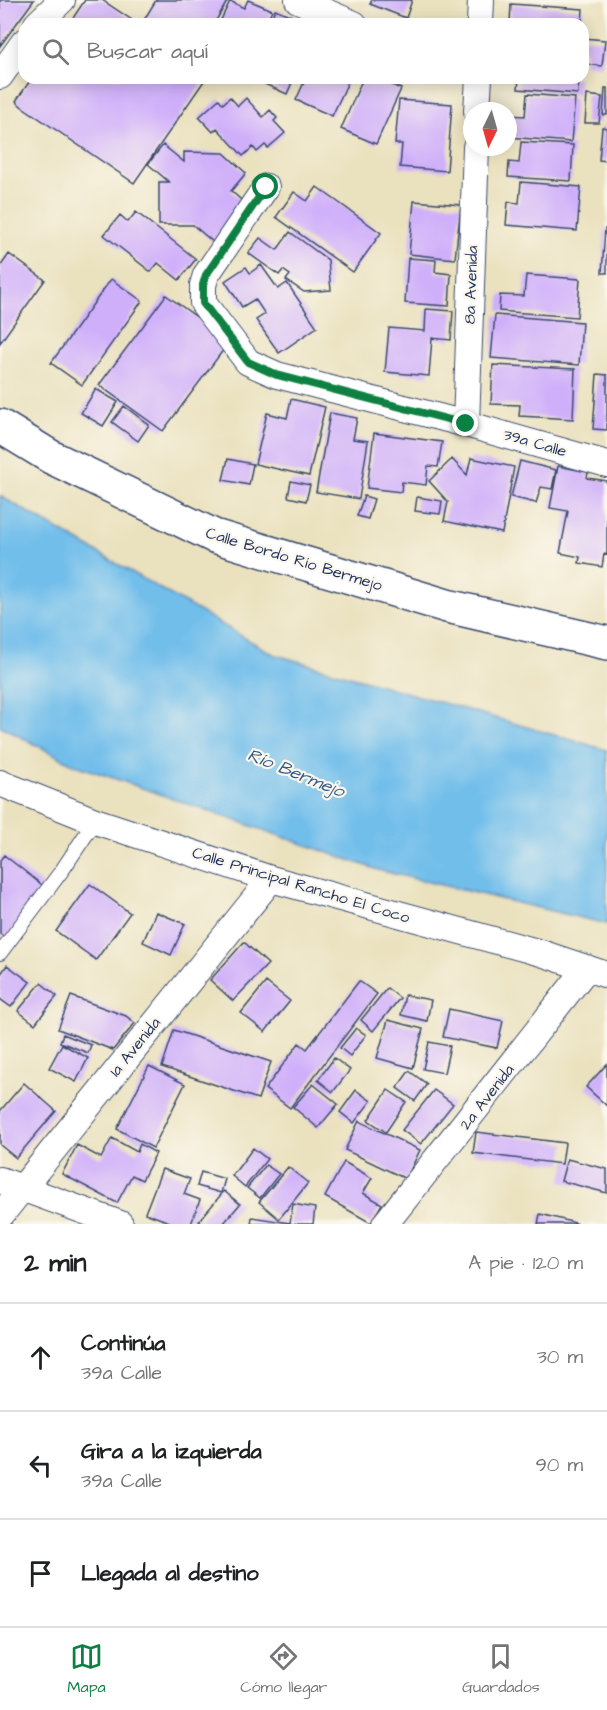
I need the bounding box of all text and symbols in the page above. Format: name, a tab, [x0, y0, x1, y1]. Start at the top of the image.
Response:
search box	[18, 18, 589, 84]
icon: search	[39, 35, 72, 68]
text: Buscar aquí	[87, 36, 208, 67]
north arrow	[463, 102, 517, 156]
route start	[252, 173, 278, 199]
street label: 8a Avenida	[459, 245, 483, 325]
route end	[452, 410, 478, 436]
street label: 39a Calle	[501, 423, 570, 463]
street label: Calle Bordo Río Bermejo	[203, 522, 385, 596]
water label: Río Bermejo	[244, 742, 350, 804]
street label: Calle Principal Rancho El Coco	[190, 841, 412, 929]
street label: 1a Avenida	[104, 1013, 166, 1081]
street label: 2a Avenida	[454, 1060, 520, 1134]
text: 2 min	[24, 1245, 86, 1281]
text: A pie · 120 m	[468, 1249, 583, 1277]
text: Continúa	[81, 1328, 166, 1359]
icon: ahead	[24, 1341, 57, 1374]
text: 30 m	[537, 1343, 583, 1371]
text: 39a Calle	[81, 1359, 162, 1387]
text: Gira a la izquierda	[81, 1436, 262, 1467]
icon: left	[24, 1449, 57, 1482]
text: 90 m	[535, 1451, 583, 1479]
text: 39a Calle	[81, 1467, 162, 1495]
icon: arrive	[24, 1557, 57, 1590]
text: Llegada al destino	[81, 1558, 259, 1589]
tab: Mapa	[67, 1640, 106, 1698]
tab: Cómo llegar	[240, 1640, 327, 1698]
tab: Guardados	[462, 1640, 540, 1698]

